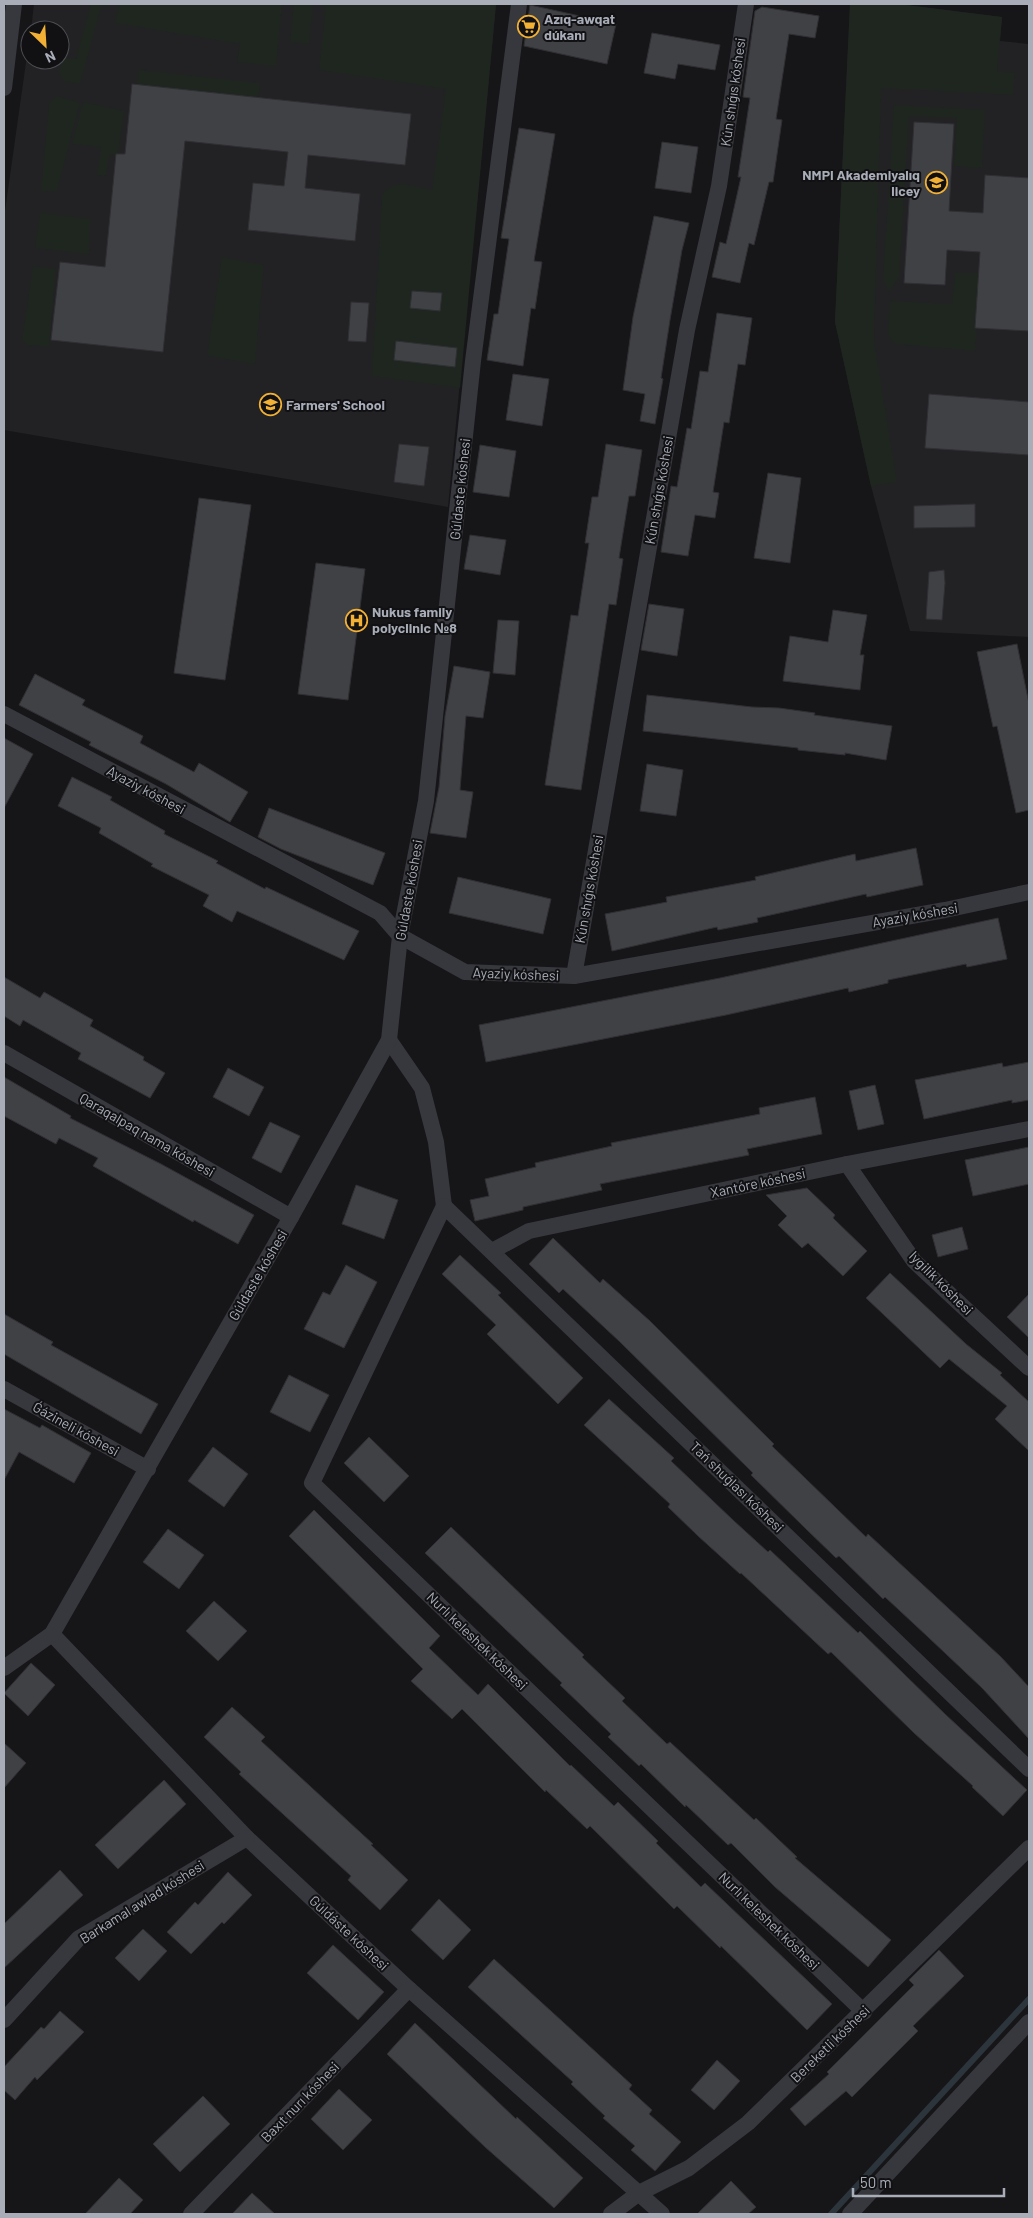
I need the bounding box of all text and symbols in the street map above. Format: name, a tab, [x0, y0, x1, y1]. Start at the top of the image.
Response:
place label: Azıq-awqat dúkanı	[544, 10, 615, 43]
supermarket icon: Azıq-awqat dúkanı	[516, 15, 540, 39]
north arrow	[20, 20, 70, 70]
street label: Kún shıǵıs kóshesi	[716, 36, 749, 147]
text: N	[43, 48, 59, 67]
place label: NMPI Akademiyalıq licey	[802, 166, 920, 199]
school or university icon: NMPI Akademiyalıq licey	[924, 171, 948, 195]
school or university icon: Farmers' School	[258, 393, 282, 417]
place label: Farmers' School	[286, 396, 385, 413]
street label: Kún shıǵıs kóshesi	[641, 434, 676, 545]
street label: Gúldaste kóshesi	[446, 437, 473, 541]
place label: Nukus family polyclinic №8	[372, 603, 457, 636]
hospital icon: Nukus family polyclinic №8	[344, 608, 368, 632]
street label: Ayaziy kóshesi	[104, 762, 189, 817]
street label: Kún shıǵıs kóshesi	[571, 833, 606, 944]
street label: Gúldaste kóshesi	[391, 838, 426, 942]
street label: Ayaziy kóshesi	[871, 899, 959, 930]
street label: Ayaziy kóshesi	[472, 963, 560, 984]
street label: Qaraqalpaq nama kóshesi	[77, 1089, 218, 1180]
street label: Xantóre kóshesi	[709, 1164, 807, 1201]
street label: Gúldaste kóshesi	[225, 1226, 290, 1323]
street label: Iygilik kóshesi	[906, 1247, 977, 1318]
street label: Ǵázineli kóshesi	[30, 1398, 122, 1459]
street label: Tań shuǵlası kóshesi	[687, 1438, 788, 1536]
street label: Nurlı keleshek kóshesi	[423, 1588, 531, 1693]
street label: Barkamal awlad kóshesi	[76, 1856, 207, 1947]
street label: Nurlı keleshek kóshesi	[715, 1868, 823, 1973]
street label: Gúldáste kóshesi	[306, 1892, 392, 1974]
street label: Bereketli kóshesi	[786, 2002, 873, 2086]
street label: Baxıt nurı kóshesi	[257, 2058, 342, 2145]
scale bar	[853, 2166, 1004, 2198]
text: 50 m	[860, 2173, 892, 2191]

